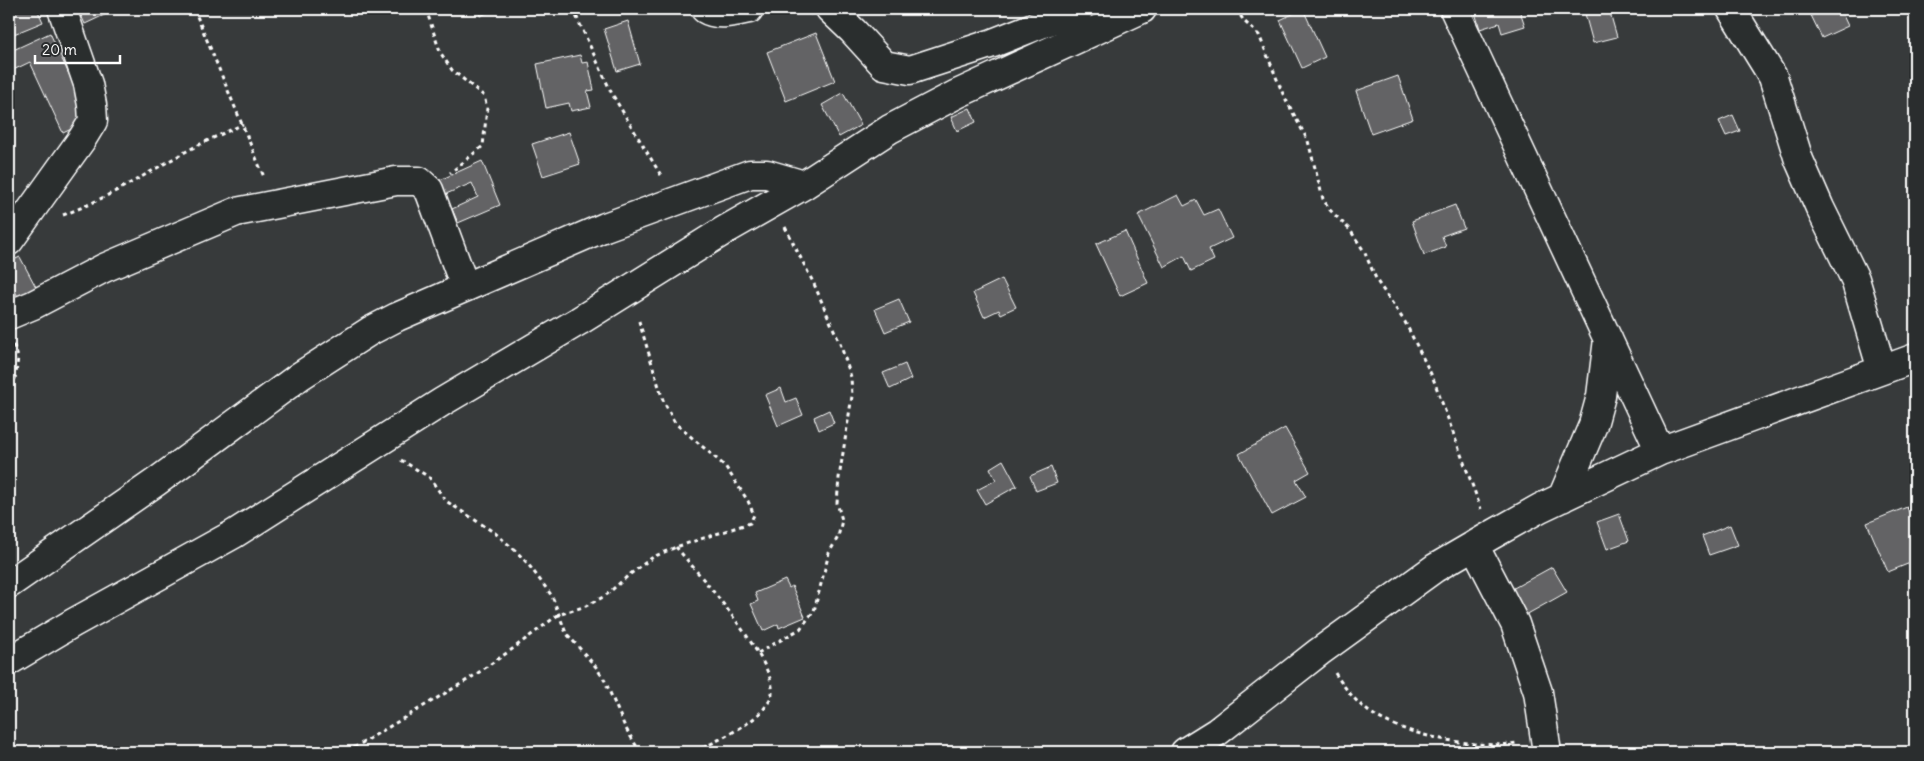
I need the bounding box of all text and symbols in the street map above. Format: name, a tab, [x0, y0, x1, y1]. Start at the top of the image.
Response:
scale bar	[35, 32, 120, 64]
text: 20 m	[42, 40, 77, 59]

